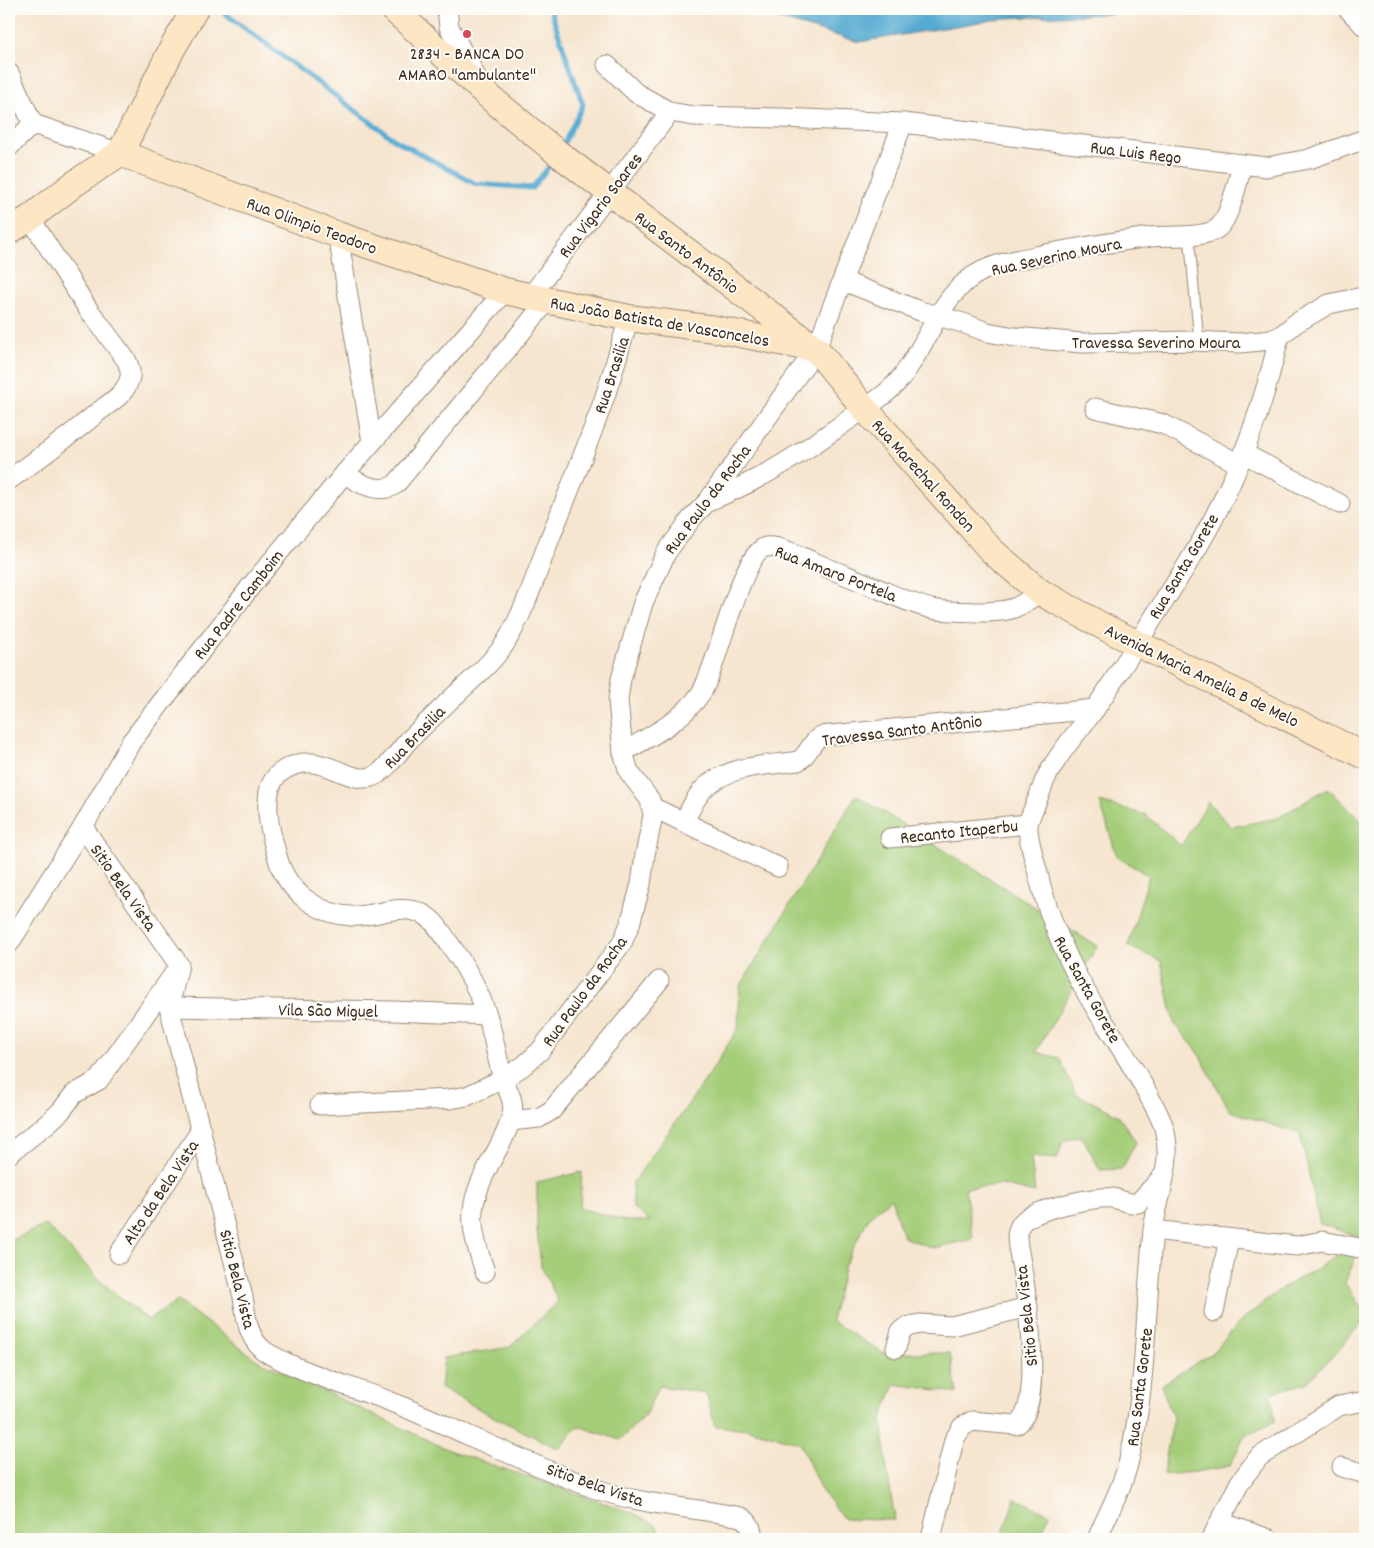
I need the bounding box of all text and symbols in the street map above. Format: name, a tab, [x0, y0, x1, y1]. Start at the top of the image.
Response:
marker: 2834 - BANCA DO AMARO "ambulante"	[461, 28, 473, 40]
place label: 2834 - BANCA DO AMARO "ambulante"	[398, 43, 536, 89]
street label: Rua Luis Rego	[1089, 136, 1183, 172]
street label: Rua Vigario Soares	[554, 149, 650, 264]
street label: Rua Olimpio Teodoro	[242, 192, 380, 263]
street label: Rua Santo Antônio	[628, 206, 743, 302]
street label: Rua Severino Moura	[989, 232, 1124, 284]
street label: Rua João Batista de Vasconcelos	[548, 292, 771, 355]
street label: Travessa Severino Moura	[1072, 332, 1241, 357]
street label: Rua Brasilia	[589, 334, 638, 418]
street label: Rua Marechal Rondon	[864, 414, 980, 539]
street label: Rua Paulo da Rocha	[659, 440, 759, 561]
street label: Rua Santa Gorete	[1144, 510, 1227, 625]
street label: Rua Amaro Portela	[771, 541, 900, 610]
street label: Rua Padre Camboim	[189, 545, 291, 666]
street label: Avenida Maria Amelia B de Melo	[1099, 619, 1302, 735]
street label: Rua Brasilia	[379, 701, 453, 776]
street label: Travessa Santo Antônio	[821, 710, 984, 755]
street label: Recanto Itaperbu	[899, 815, 1020, 852]
street label: Sitio Bela Vista	[83, 840, 162, 938]
street label: Rua Paulo da Rocha	[537, 931, 635, 1053]
street label: Rua Santa Gorete	[1046, 932, 1126, 1048]
street label: Vila São Miguel	[278, 999, 379, 1026]
street label: Alto da Bela Vista	[118, 1135, 207, 1251]
street label: Sitio Bela Vista	[211, 1227, 260, 1332]
street label: Sitio Bela Vista	[1011, 1264, 1046, 1367]
street label: Rua Santa Gorete	[1122, 1327, 1161, 1448]
street label: Sitio Bela Vista	[542, 1458, 647, 1515]

